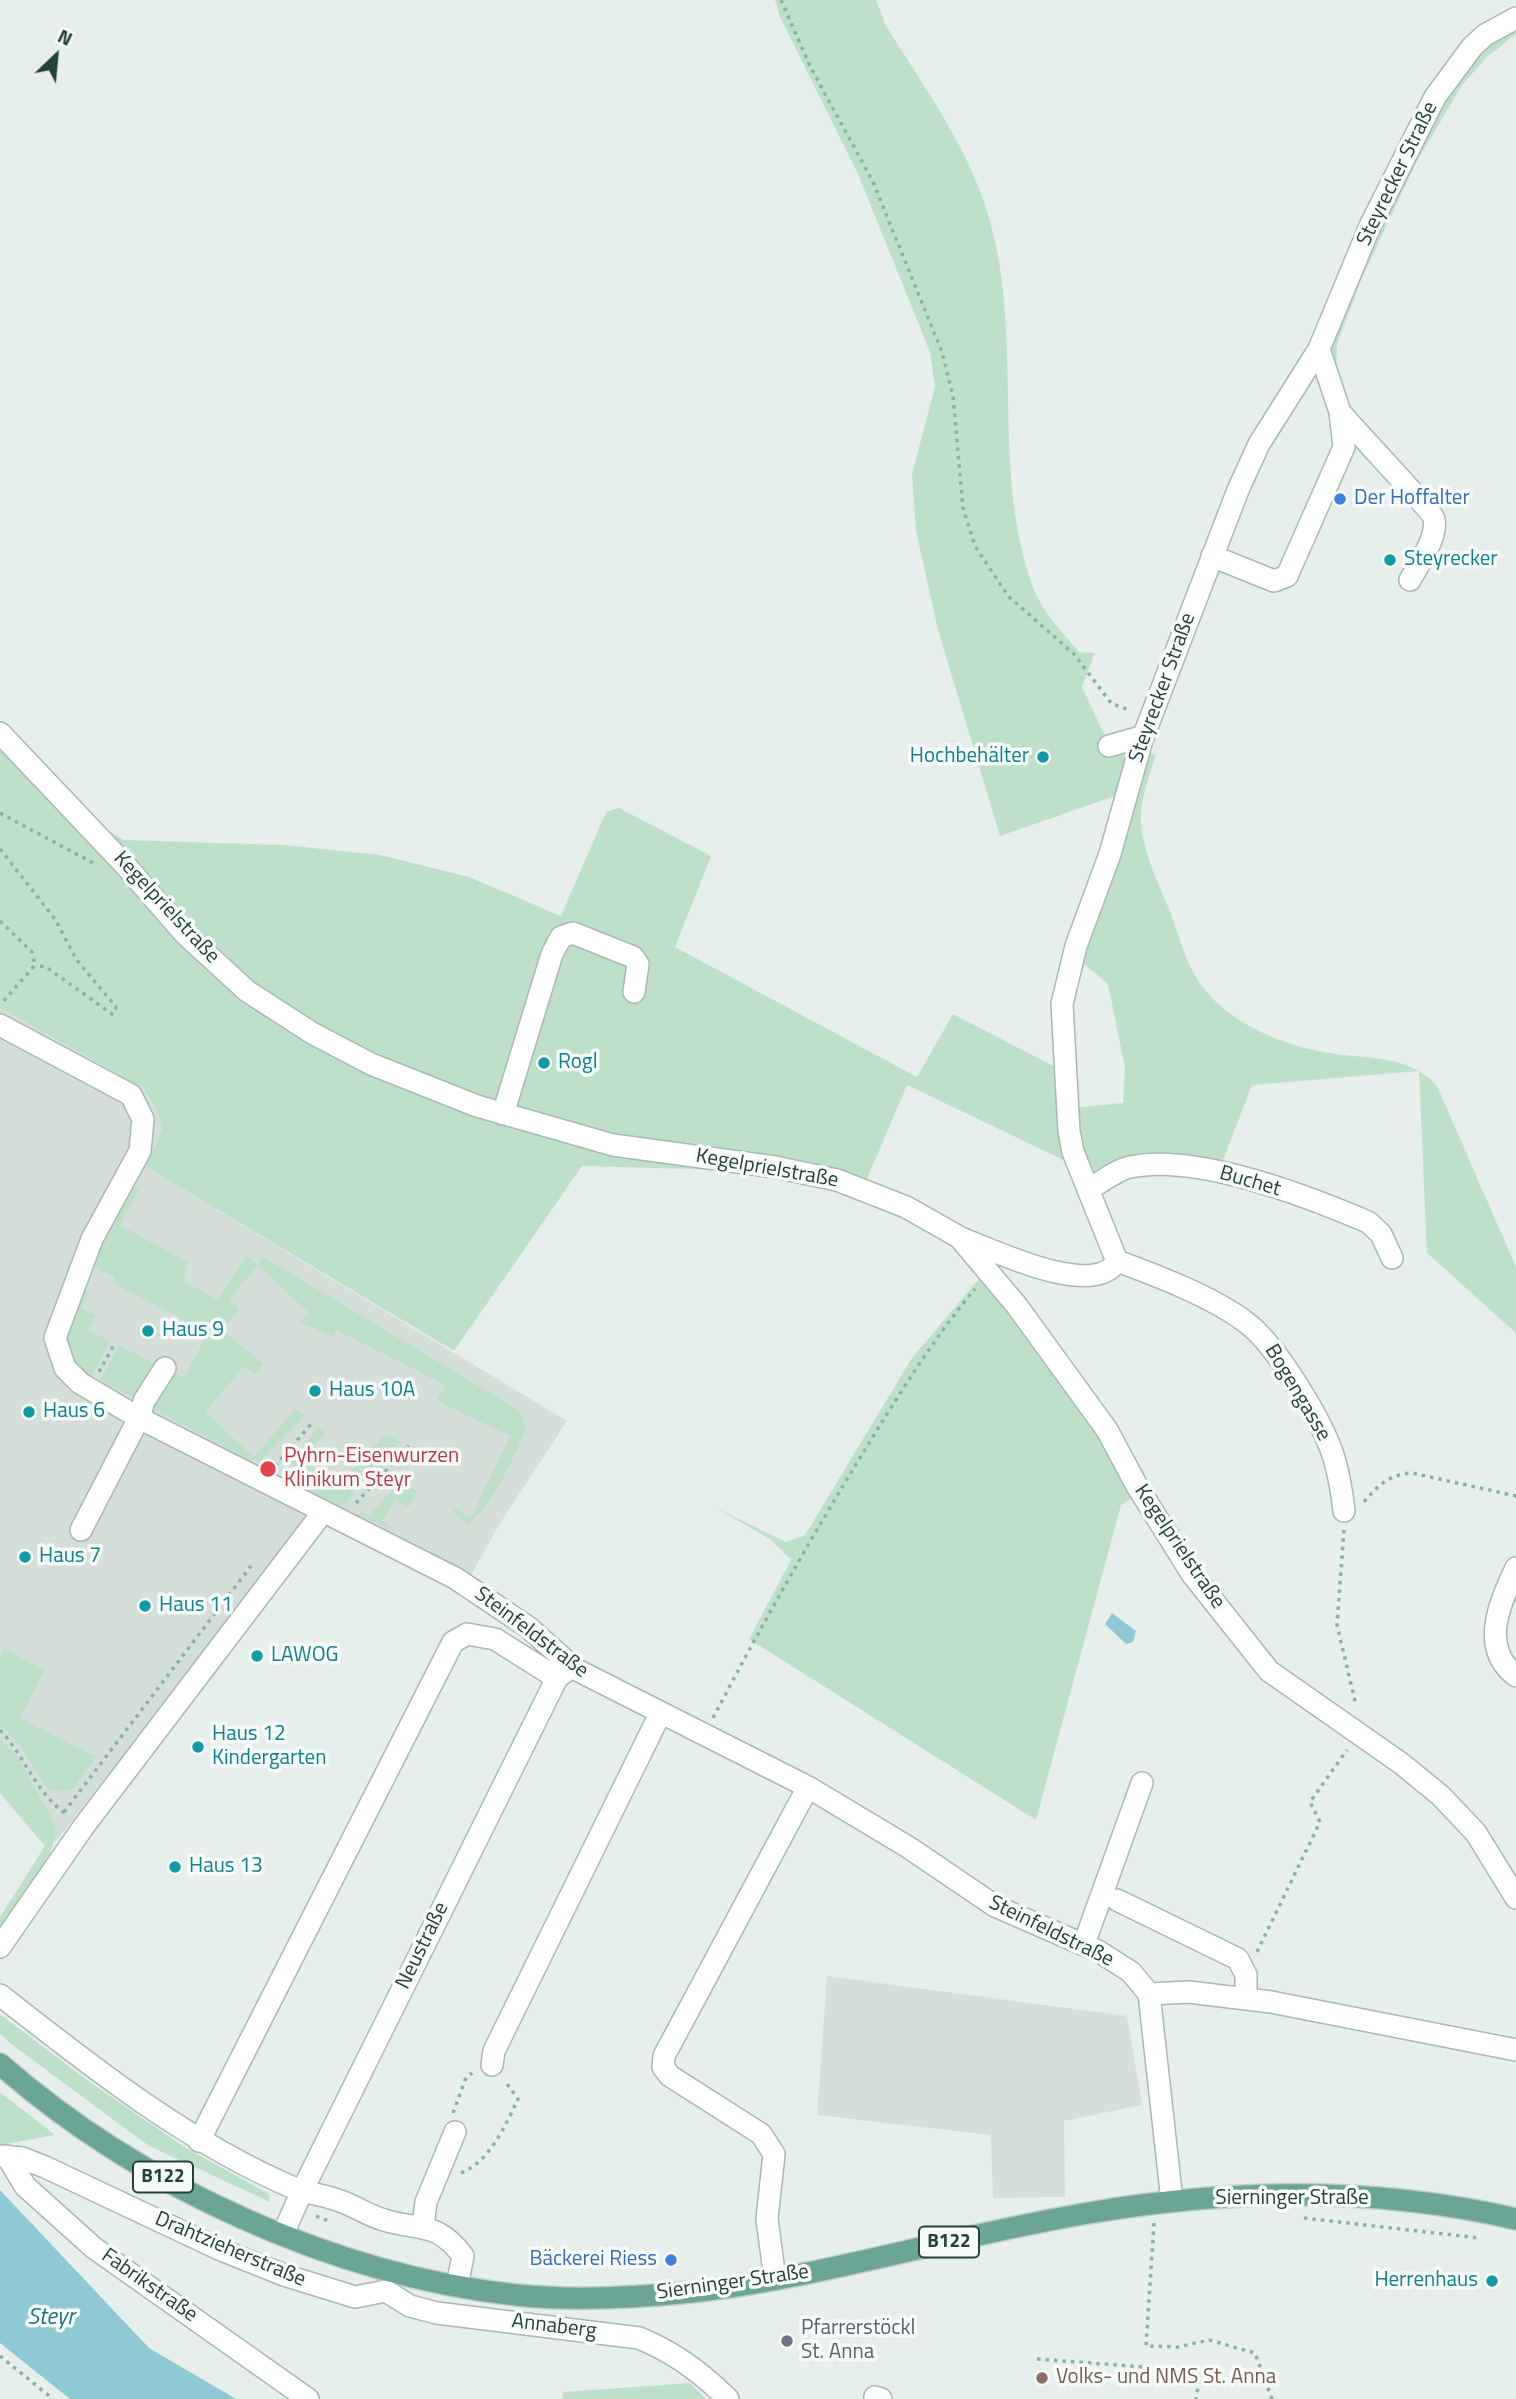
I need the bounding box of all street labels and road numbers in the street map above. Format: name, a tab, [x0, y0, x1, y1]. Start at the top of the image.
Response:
street label: Steyrecker Straße	[1352, 98, 1444, 250]
street label: Steyrecker Straße	[1124, 610, 1202, 766]
street label: Kegelprielstraße	[108, 847, 224, 969]
street label: Kegelprielstraße	[694, 1144, 840, 1194]
street label: Buchet	[1217, 1161, 1283, 1203]
street label: Bogengasse	[1258, 1340, 1336, 1446]
street label: Kegelprielstraße	[1128, 1480, 1230, 1614]
street label: Steinfeldstraße	[469, 1582, 593, 1684]
street label: Steinfeldstraße	[984, 1891, 1118, 1973]
street label: Neustraße	[391, 1898, 455, 1994]
road number: B122	[133, 2162, 193, 2192]
street label: Sierninger Straße	[1215, 2186, 1369, 2212]
street label: Drahtzieherstraße	[151, 2207, 309, 2293]
road number: B122	[919, 2226, 979, 2258]
street label: Fabrikstraße	[96, 2244, 202, 2328]
street label: Sierninger Straße	[655, 2260, 811, 2306]
street label: Annaberg	[510, 2309, 598, 2345]

